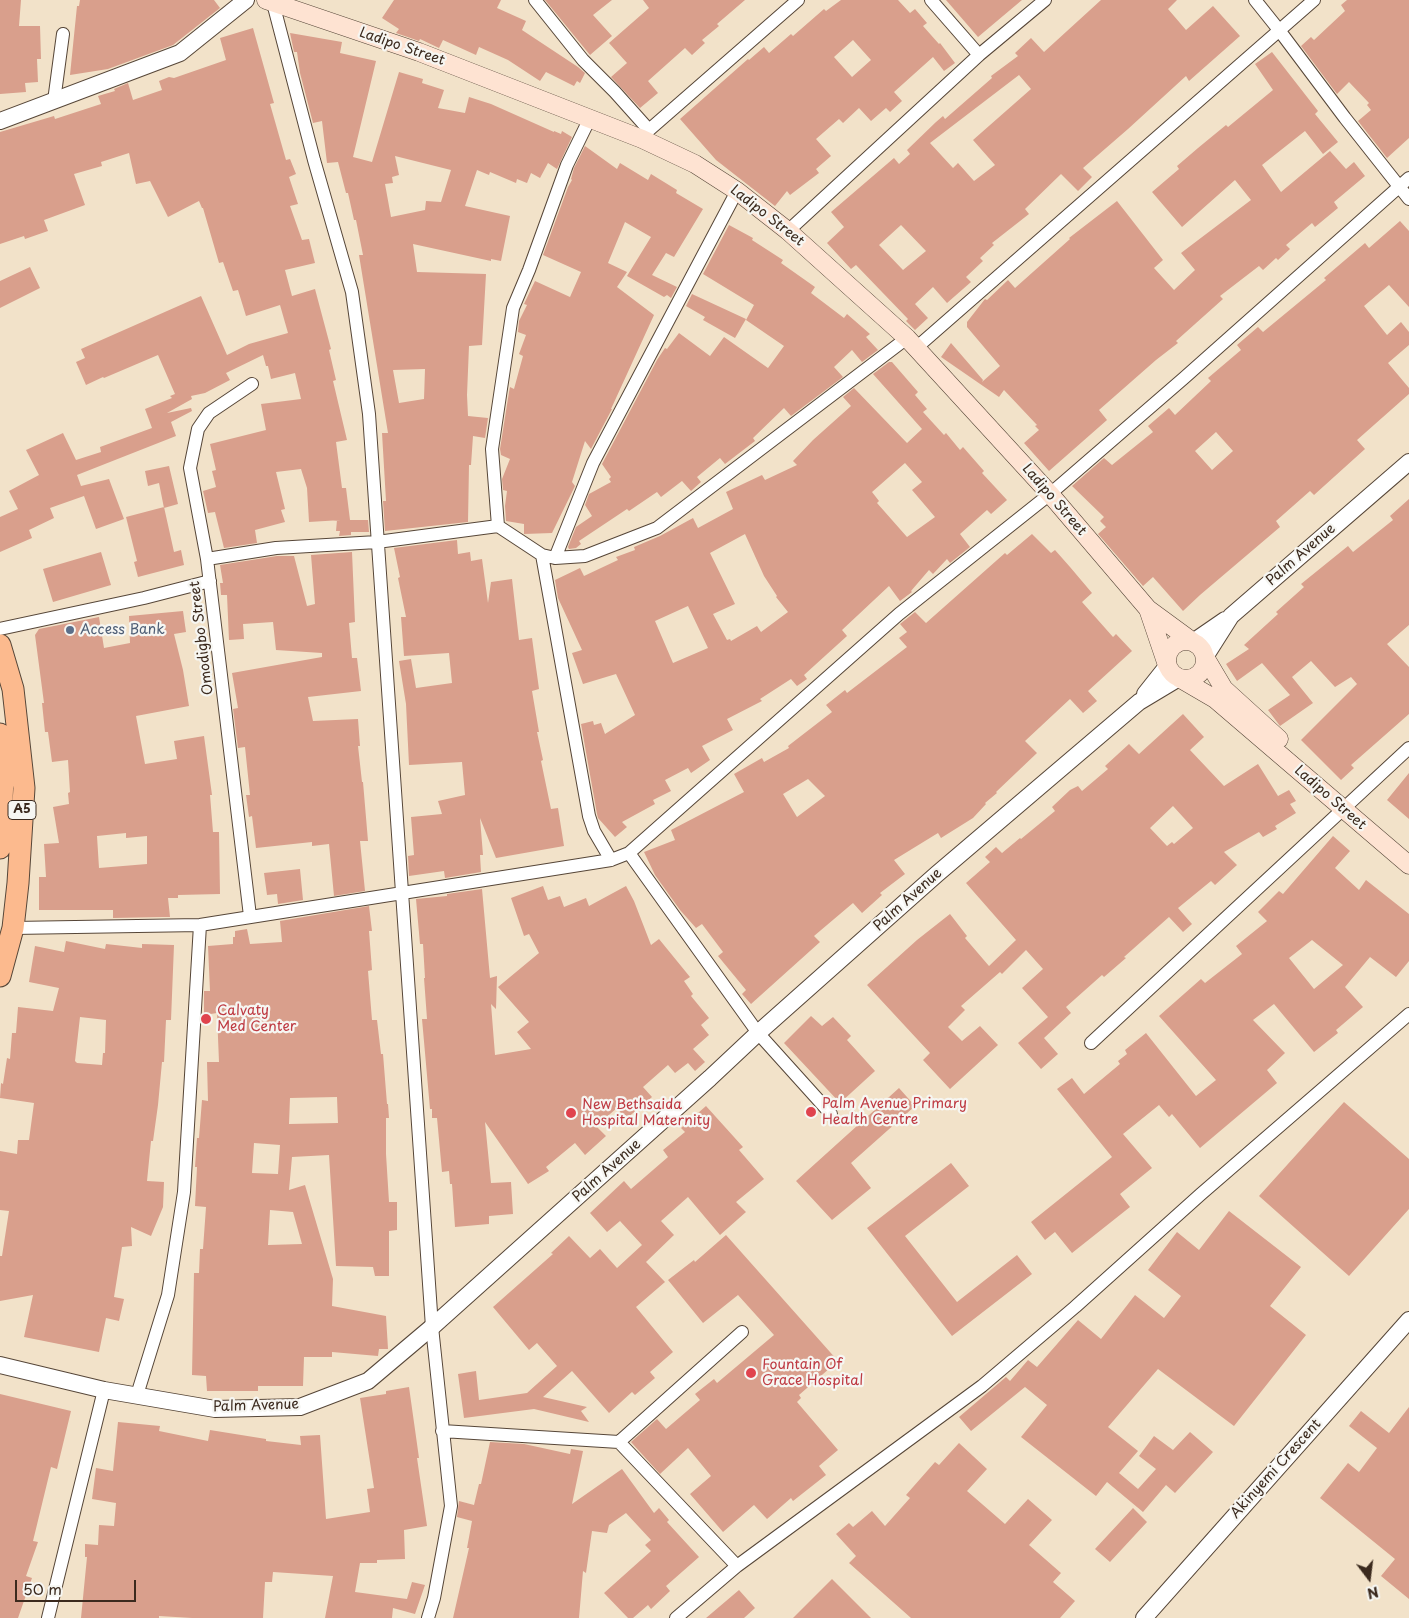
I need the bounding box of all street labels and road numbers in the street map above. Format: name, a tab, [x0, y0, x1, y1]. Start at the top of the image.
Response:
street label: Ladipo Street	[357, 25, 447, 69]
street label: Ladipo Street	[727, 182, 807, 250]
street label: Ladipo Street	[1018, 461, 1090, 539]
street label: Palm Avenue	[1263, 521, 1339, 589]
street label: Omodigbo Street	[187, 580, 217, 696]
street label: Ladipo Street	[1291, 762, 1369, 834]
road number: A5	[8, 800, 36, 820]
street label: Palm Avenue	[870, 865, 946, 935]
street label: Palm Avenue	[569, 1136, 645, 1206]
street label: Palm Avenue	[213, 1396, 299, 1416]
street label: Akinyemi Crescent	[1227, 1416, 1325, 1522]

